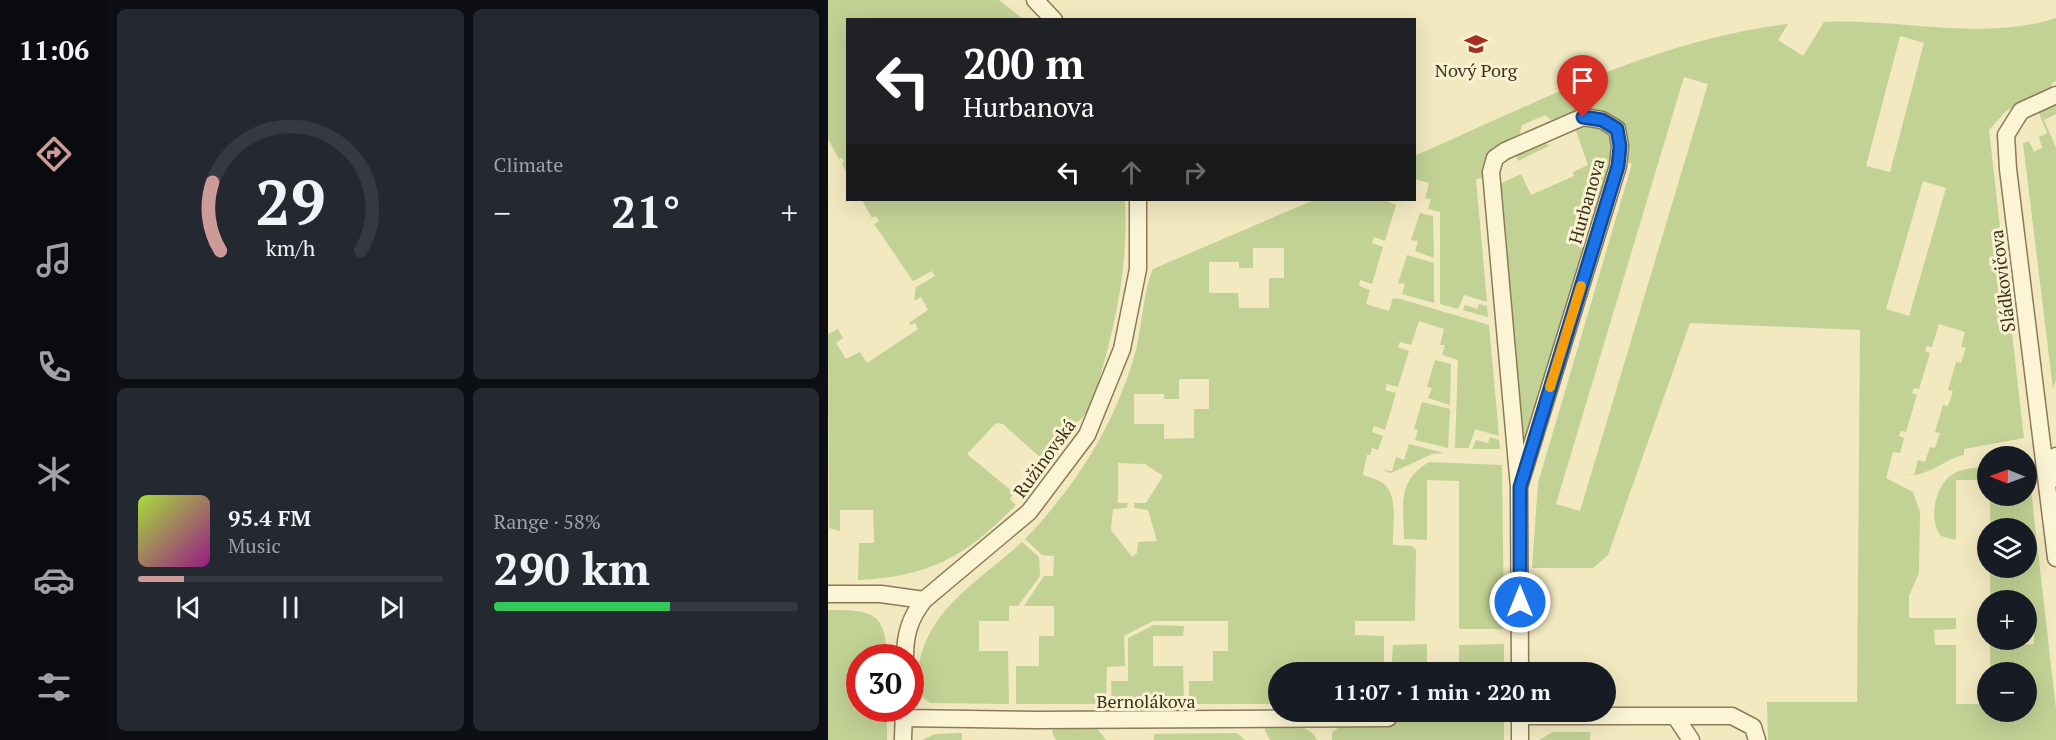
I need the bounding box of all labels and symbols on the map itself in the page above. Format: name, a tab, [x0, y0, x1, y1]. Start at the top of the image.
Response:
school or university icon: Nový Porg	[1463, 31, 1489, 57]
pin	[1557, 55, 1608, 117]
place label: Nový Porg	[1435, 58, 1518, 82]
street label: Hurbanova	[1562, 155, 1610, 247]
street label: Sládkovičova	[1984, 228, 2020, 334]
street label: Ružinovská	[1007, 414, 1081, 502]
north arrow	[1977, 446, 2037, 506]
position arrow	[1488, 570, 1552, 634]
speed limit sign: 30	[846, 644, 924, 722]
street label: Bernolákova	[1096, 689, 1196, 713]

